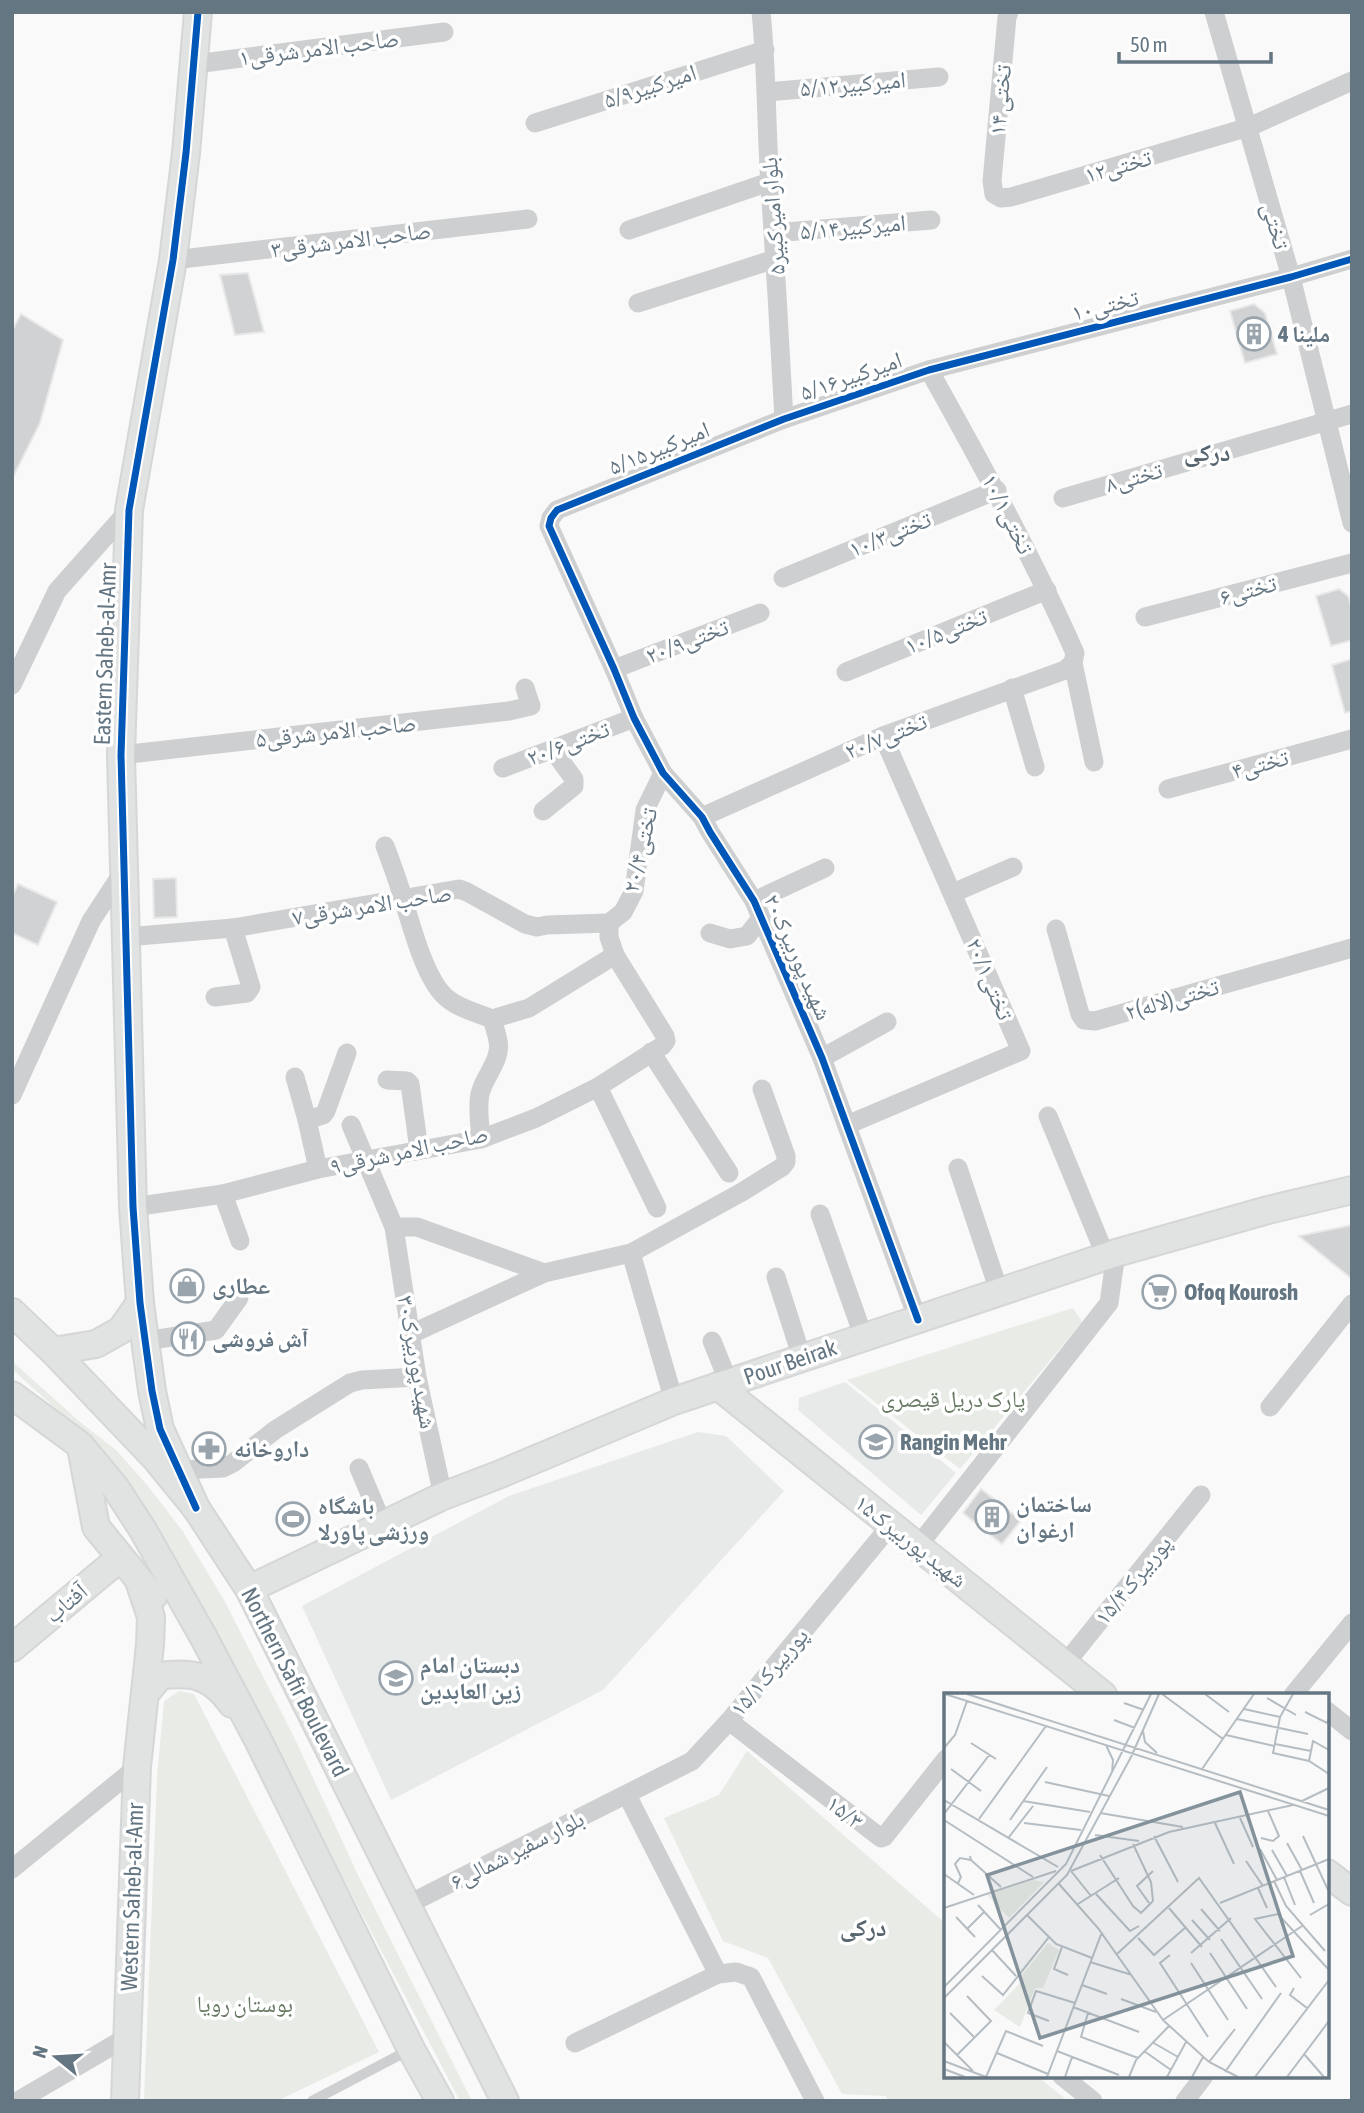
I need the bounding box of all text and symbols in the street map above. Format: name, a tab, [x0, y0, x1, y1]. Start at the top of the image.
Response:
scale bar	[1119, 21, 1271, 65]
street label: صاحب الامر شرقی۱	[238, 25, 401, 72]
text: 50 m	[1130, 32, 1168, 56]
street label: امیرکبیر۵/۹	[600, 59, 700, 114]
street label: تختی ۱۴	[984, 63, 1017, 137]
street label: امیرکبیر۵/۱۲	[799, 66, 907, 102]
street label: تختی۱۲	[1082, 144, 1155, 189]
street label: بلوار امیرکبیر۵	[756, 156, 791, 276]
street label: تختی	[1256, 200, 1295, 253]
street label: امیرکبیر۵/۱۴	[799, 209, 907, 245]
street label: صاحب الامر شرقی۳	[270, 217, 433, 264]
street label: تختی۱۰	[1069, 284, 1142, 327]
building icon: ملینا 4	[1235, 315, 1273, 353]
place label: ملینا 4	[1277, 321, 1330, 348]
street label: امیرکبیر۵/۱۶	[797, 346, 906, 406]
street label: امیرکبیر۵/۱۵	[605, 416, 713, 481]
district label: درکی	[1184, 439, 1230, 467]
street label: تختی۸	[1103, 456, 1166, 498]
street label: تختی۱۰/۱	[976, 470, 1039, 559]
street label: تختی۱۰/۳	[845, 506, 935, 563]
street label: Eastern Saheb-al-Amr	[89, 561, 121, 746]
street label: تختی۶	[1217, 570, 1280, 611]
street label: تختی۱۰/۵	[901, 603, 991, 660]
street label: تختی۲۰/۹	[642, 613, 732, 669]
street label: تختی۲۰/۷	[841, 708, 931, 765]
street label: صاحب الامر شرقی۵	[255, 710, 418, 753]
street label: تختی۲۰/۶	[523, 715, 613, 771]
street label: تختی۴	[1229, 744, 1292, 785]
street label: تختی۲۰/۴	[618, 805, 663, 895]
street label: صاحب الامر شرقی۷	[290, 880, 454, 931]
street label: شهید پوربیرک۲۰	[758, 890, 837, 1024]
street label: تختی۲۰/۱	[960, 934, 1019, 1024]
street label: ۲تختی(لاله)	[1122, 973, 1222, 1026]
street label: صاحب الامر شرقی۹	[328, 1121, 491, 1180]
shop icon: عطاری	[168, 1267, 206, 1305]
place label: عطاری	[212, 1273, 270, 1300]
supermarket icon: Ofoq Kourosh	[1140, 1273, 1178, 1311]
place label: Ofoq Kourosh	[1184, 1279, 1298, 1305]
street label: شهید پوربیرک۳۰	[391, 1293, 442, 1431]
restaurant icon: آش فروشی	[169, 1320, 207, 1358]
place label: آش فروشی	[212, 1326, 309, 1353]
street label: Pour Beirak	[740, 1334, 840, 1390]
park label: پارک دریل قیصری	[881, 1386, 1025, 1413]
school or university icon: Rangin Mehr	[857, 1423, 895, 1461]
place label: Rangin Mehr	[900, 1429, 1008, 1455]
pharmacy icon: داروخانه	[190, 1430, 228, 1468]
place label: داروخانه	[234, 1436, 309, 1462]
street label: شهید پوربیرک۱۵	[849, 1489, 972, 1594]
place label: ساختمان ارغوان	[1016, 1491, 1092, 1544]
place label: باشگاه ورزشی پاورلا	[318, 1493, 429, 1546]
building icon: ساختمان ارغوان	[973, 1498, 1011, 1536]
sports icon: باشگاه ورزشی پاورلا	[274, 1500, 312, 1538]
street label: پوربیرک۱۵/۴	[1089, 1530, 1178, 1630]
street label: آفتاب	[40, 1577, 94, 1629]
street label: Northern Safir Boulevard	[236, 1583, 354, 1781]
street label: پوربیرک۱۵/۱	[725, 1623, 814, 1722]
place label: دبستان امام زین العابدین	[420, 1652, 521, 1705]
school or university icon: دبستان امام زین العابدین	[377, 1659, 415, 1697]
inset map	[944, 1693, 1329, 2078]
street label: ۱۵/۳	[822, 1790, 868, 1834]
street label: Western Saheb-al-Amr	[116, 1801, 148, 1992]
street label: بلوار سفیر شمالی۶	[446, 1805, 589, 1896]
district label: درکی	[840, 1914, 886, 1942]
park label: بوستان رویا	[197, 1991, 293, 2018]
north arrow	[21, 2022, 91, 2092]
text: N	[28, 2043, 52, 2060]

